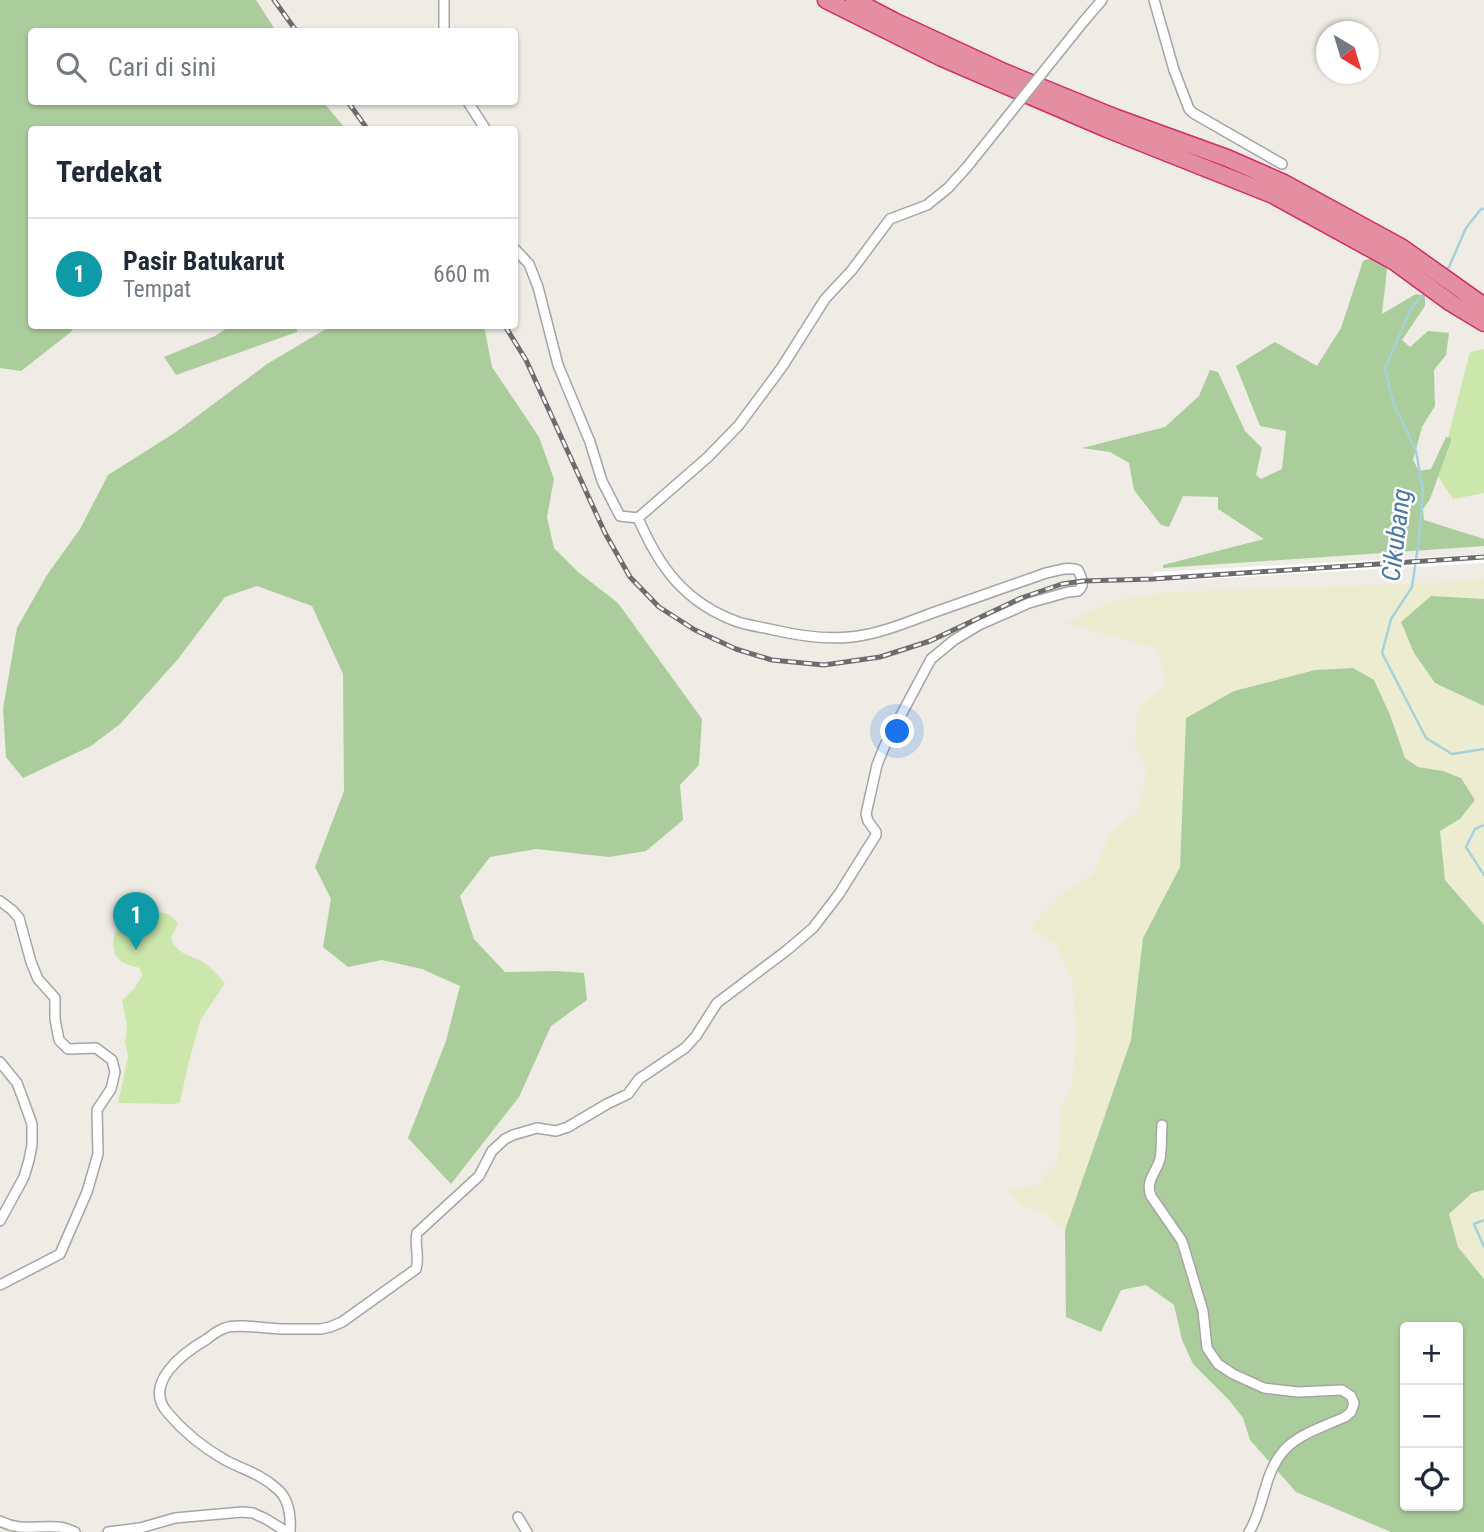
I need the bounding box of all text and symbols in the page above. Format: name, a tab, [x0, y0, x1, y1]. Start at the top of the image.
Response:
north arrow	[1316, 21, 1379, 84]
search box	[28, 28, 518, 105]
icon: search	[52, 48, 90, 86]
text: Cari di sini	[108, 52, 216, 82]
text: Terdekat	[56, 154, 162, 189]
text: Pasir Batukarut	[123, 246, 284, 276]
text: 1	[73, 261, 85, 288]
text: 660 m	[433, 261, 490, 288]
text: Tempat	[123, 276, 191, 303]
water label: Cikubang	[1375, 487, 1417, 583]
your location	[880, 714, 914, 748]
pin: 1	[113, 892, 159, 950]
map controls	[1400, 1322, 1463, 1511]
button: +	[1400, 1322, 1463, 1385]
button: −	[1400, 1385, 1463, 1448]
button: locate	[1400, 1448, 1463, 1511]

